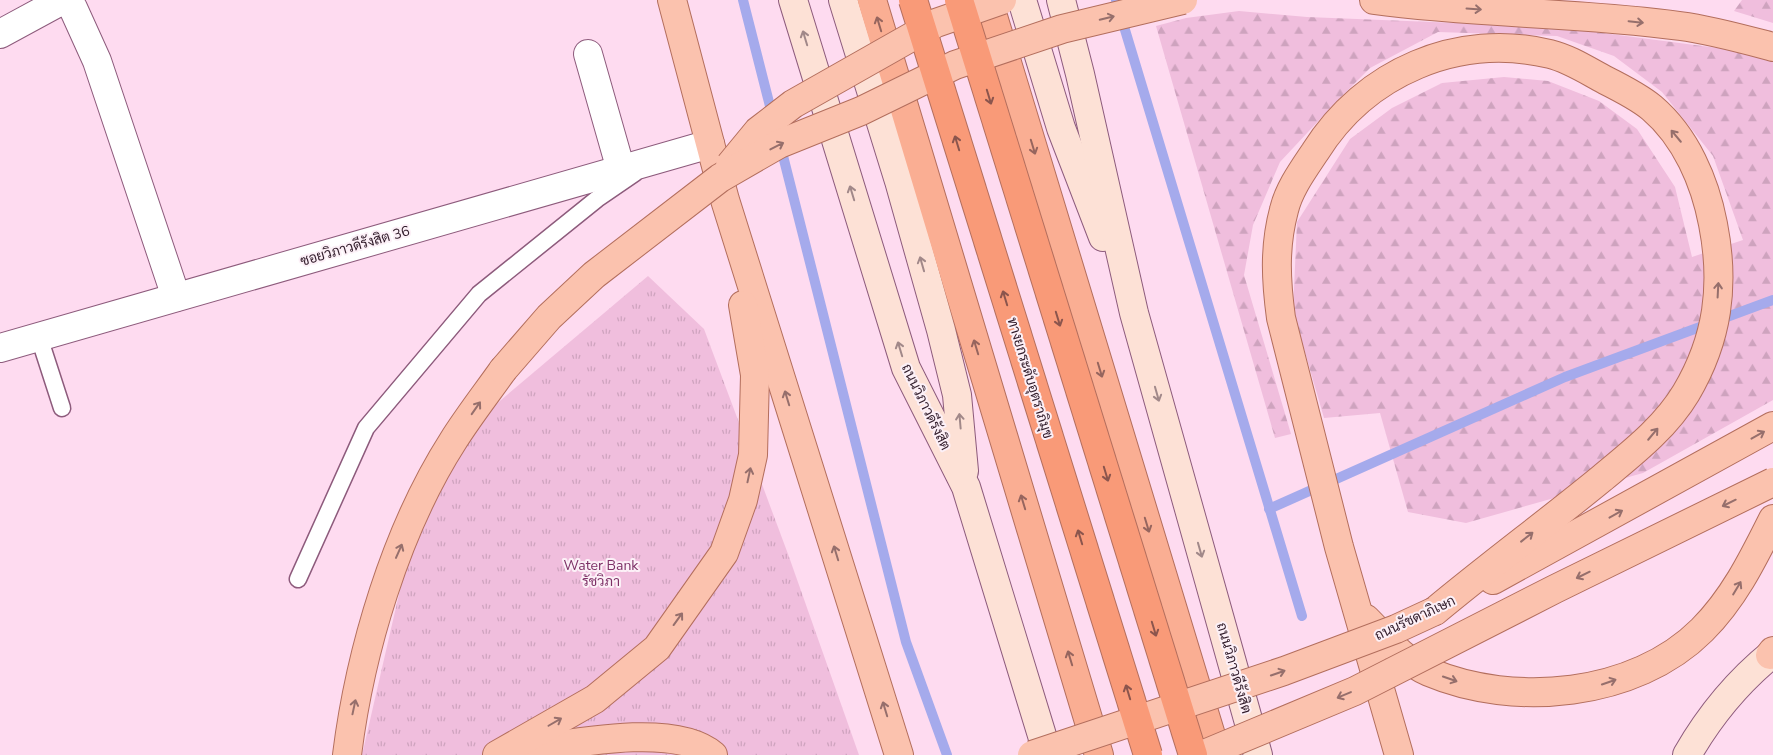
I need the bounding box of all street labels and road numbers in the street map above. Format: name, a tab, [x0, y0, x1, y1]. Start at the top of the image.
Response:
street label: ซอยวิภาวดีรังสิต 36	[298, 221, 412, 271]
street label: ทางยกระดับอุตราภิมุข	[1003, 315, 1057, 441]
street label: ถนนวิภาวดีรังสิต	[897, 361, 955, 453]
street label: ถนนรัชดาภิเษก	[1372, 591, 1458, 645]
street label: ถนนวิภาวดีรังสิต	[1212, 620, 1256, 716]

